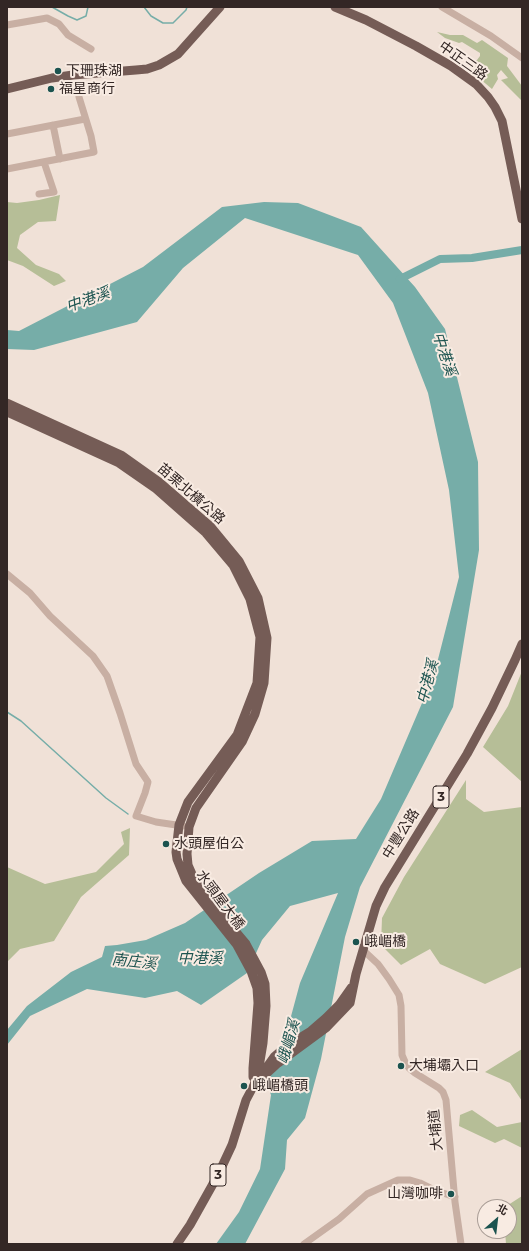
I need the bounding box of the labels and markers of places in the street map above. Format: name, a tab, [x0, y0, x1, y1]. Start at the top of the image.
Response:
place label: 下珊珠湖	[66, 63, 122, 79]
marker: 下珊珠湖	[53, 66, 63, 76]
place label: 福星商行	[59, 81, 115, 97]
marker: 福星商行	[46, 84, 56, 94]
place label: 水頭屋伯公	[174, 836, 244, 852]
marker: 水頭屋伯公	[161, 839, 171, 849]
place label: 峨嵋橋	[364, 934, 406, 950]
marker: 峨嵋橋	[351, 937, 361, 947]
place label: 大埔壩入口	[409, 1058, 479, 1074]
marker: 大埔壩入口	[396, 1061, 406, 1071]
place label: 峨嵋橋頭	[252, 1078, 308, 1094]
marker: 峨嵋橋頭	[239, 1081, 249, 1091]
place label: 山灣咖啡	[387, 1186, 443, 1202]
marker: 山灣咖啡	[446, 1189, 456, 1199]

